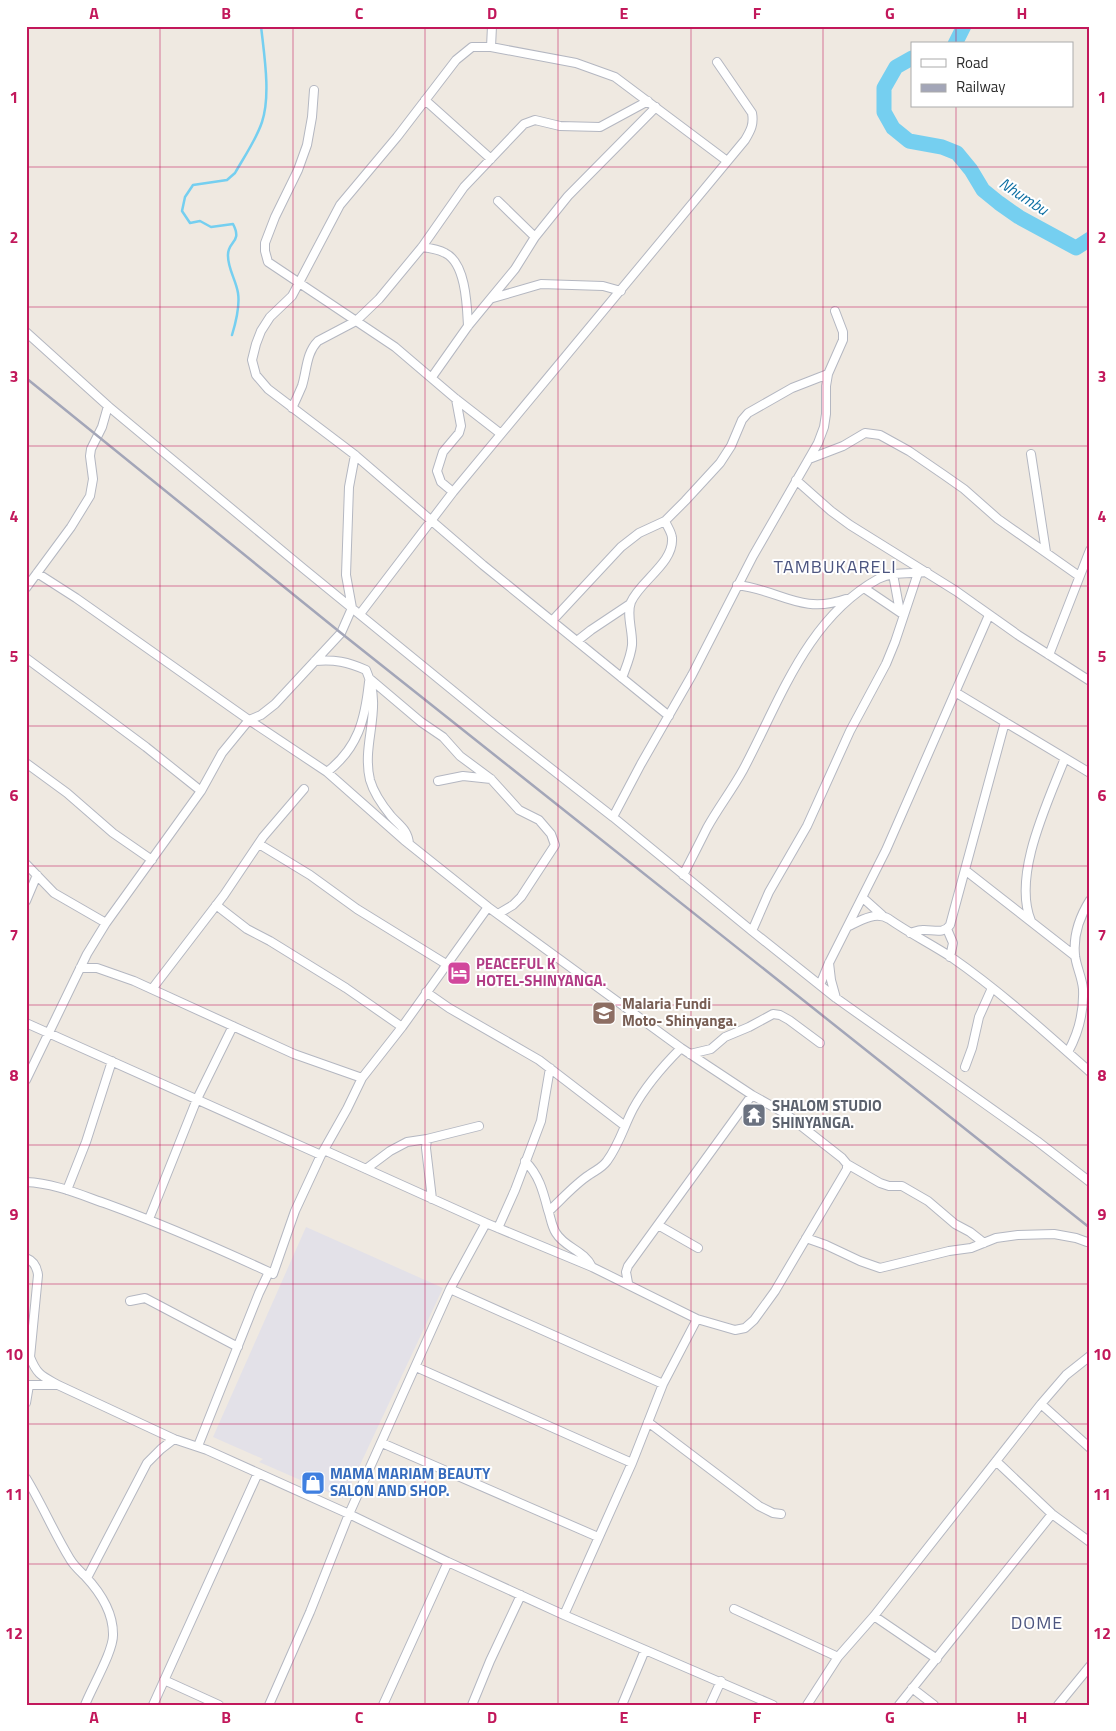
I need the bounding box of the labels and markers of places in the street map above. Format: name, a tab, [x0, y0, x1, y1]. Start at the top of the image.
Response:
place label: PEACEFUL K HOTEL-SHINYANGA.	[476, 952, 606, 992]
hotel icon: PEACEFUL K HOTEL-SHINYANGA.	[446, 960, 472, 986]
place label: Malaria Fundi Moto- Shinyanga.	[622, 992, 737, 1032]
school or university icon: Malaria Fundi Moto- Shinyanga.	[591, 1000, 617, 1026]
place label: SHALOM STUDIO SHINYANGA.	[772, 1094, 882, 1134]
temple icon: SHALOM STUDIO SHINYANGA.	[741, 1102, 767, 1128]
place label: MAMA MARIAM BEAUTY SALON AND SHOP.	[330, 1462, 491, 1502]
shop icon: MAMA MARIAM BEAUTY SALON AND SHOP.	[300, 1470, 326, 1496]

